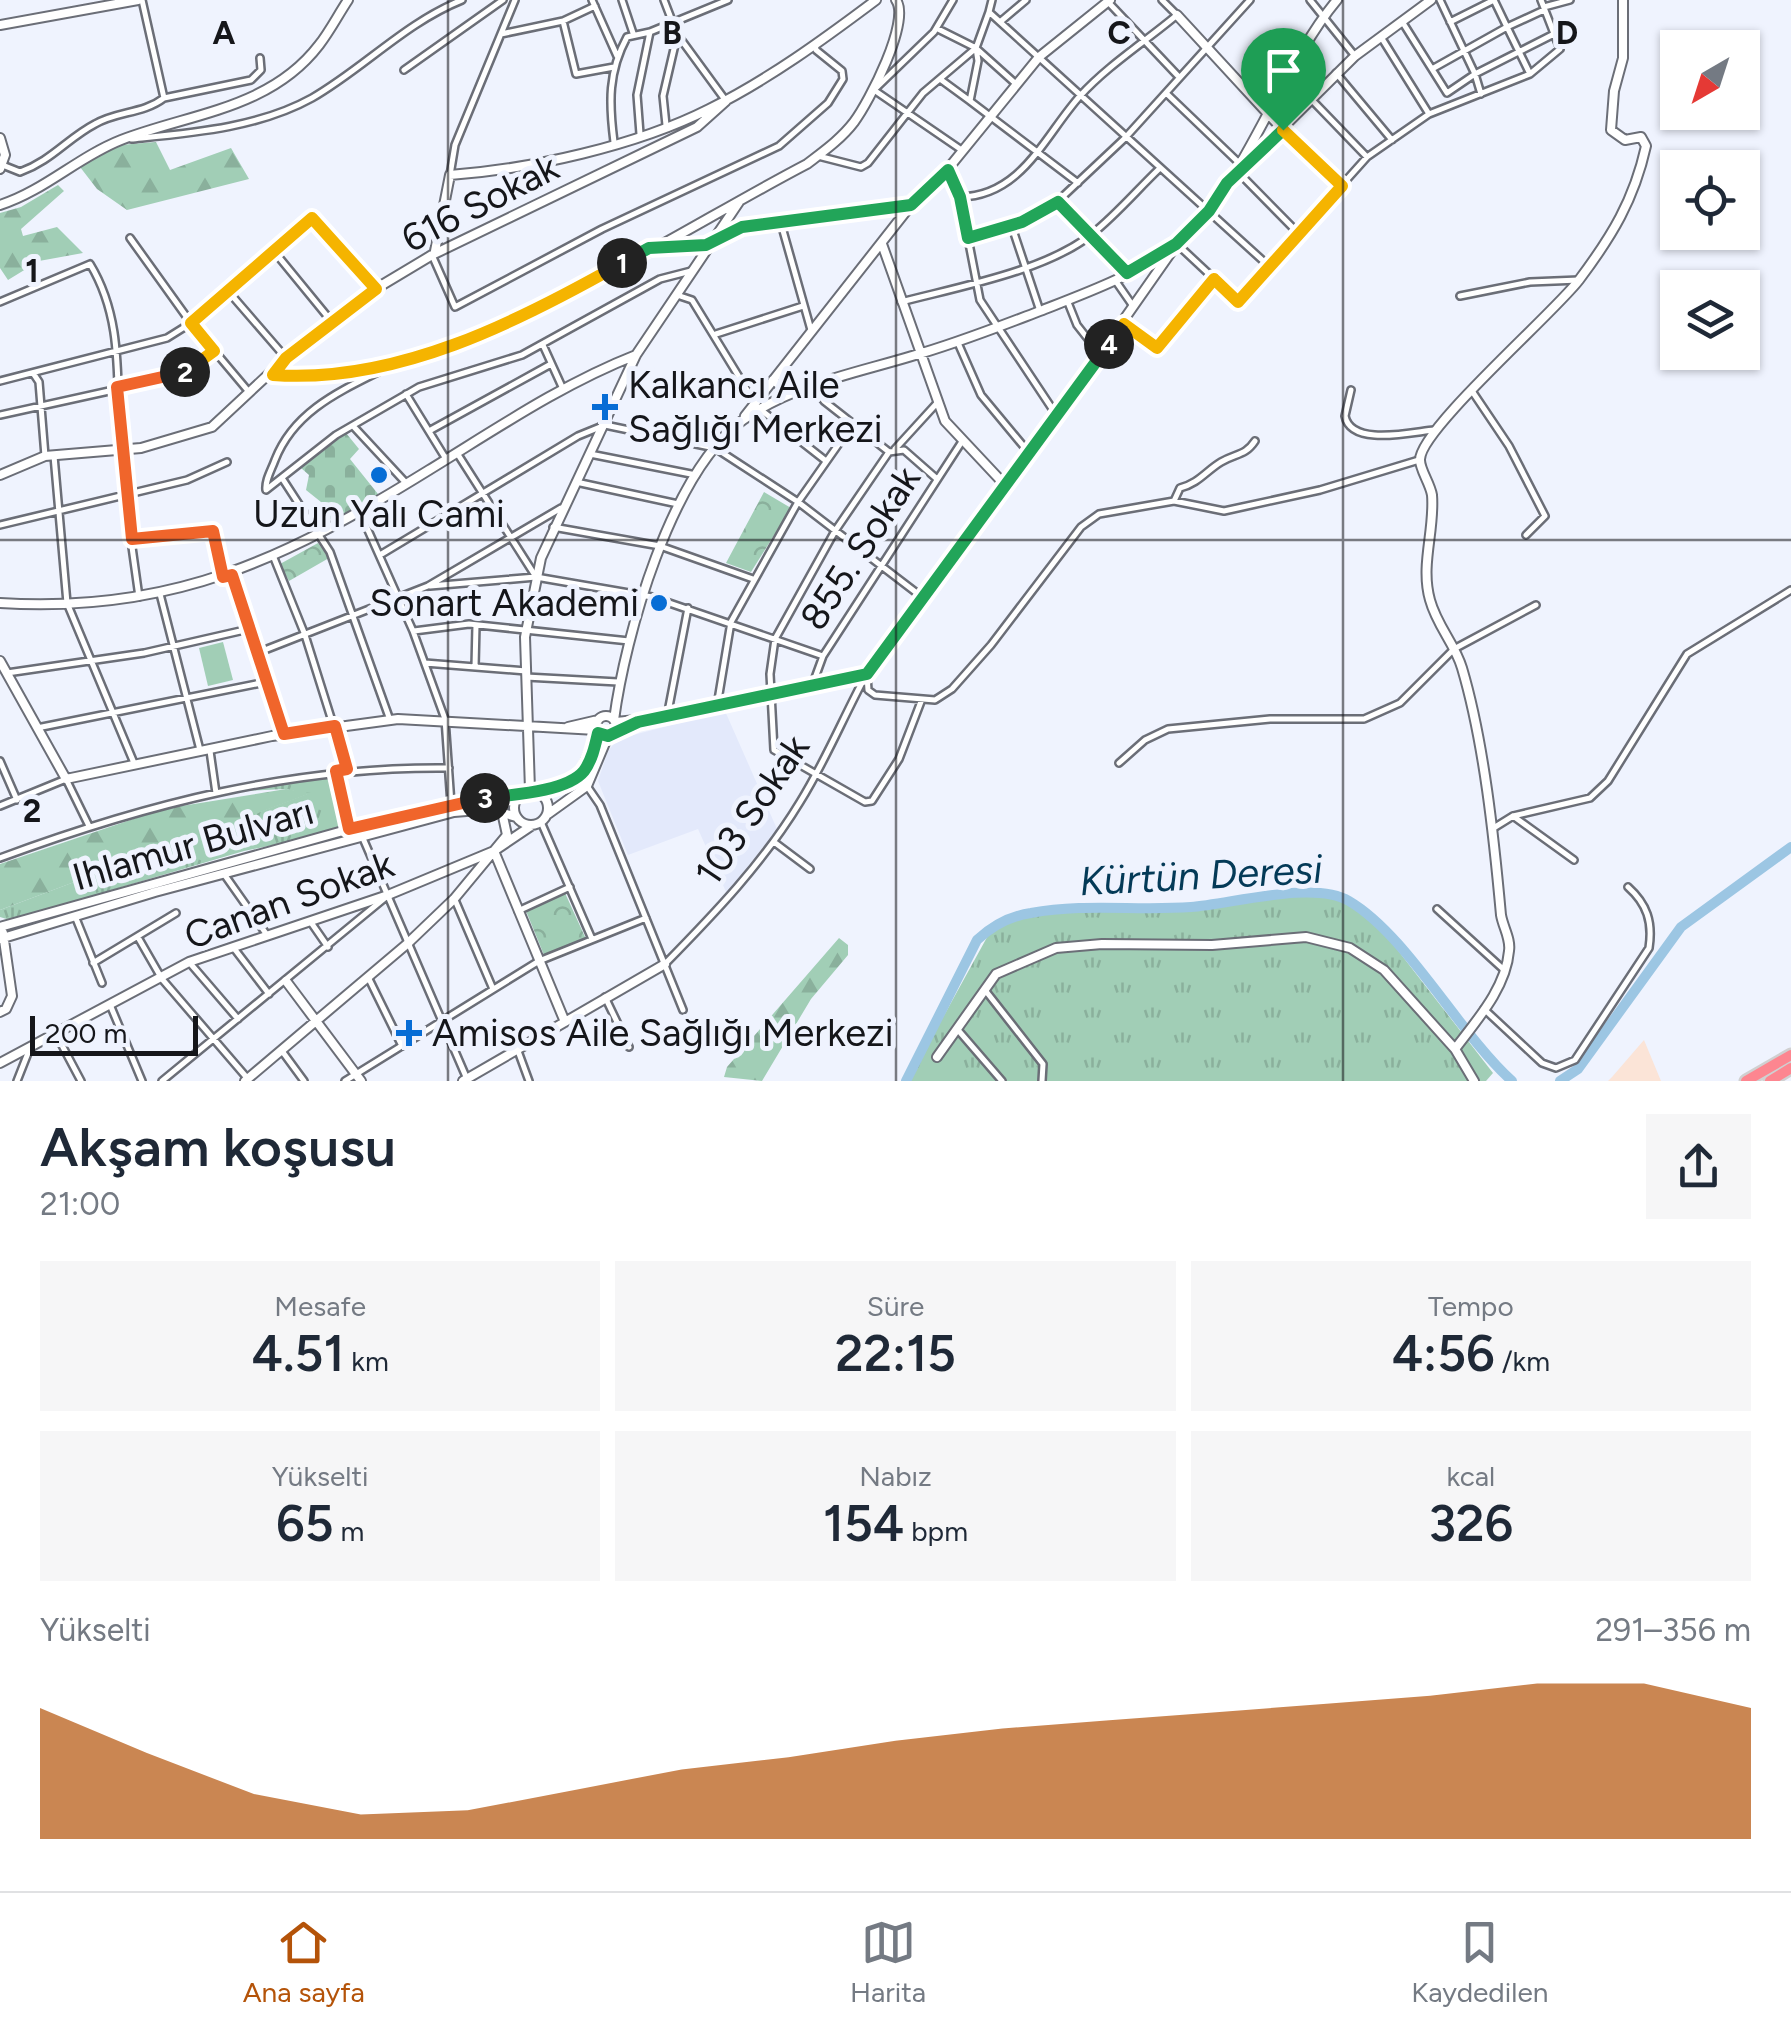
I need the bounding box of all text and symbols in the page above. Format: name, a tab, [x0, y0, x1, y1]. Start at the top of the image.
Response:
text: A	[213, 14, 236, 52]
text: B	[662, 14, 682, 52]
text: C	[1107, 14, 1131, 52]
text: D	[1556, 14, 1578, 52]
pin	[1241, 28, 1326, 131]
north arrow	[1660, 30, 1760, 130]
map controls	[1660, 30, 1760, 370]
icon: arrive	[1256, 43, 1311, 98]
street label: 616 Sokak	[394, 144, 566, 262]
button: locate	[1660, 150, 1760, 250]
pin: 1	[597, 238, 647, 288]
text: 1	[616, 246, 628, 280]
text: 1	[25, 252, 39, 290]
button: layers	[1660, 270, 1760, 370]
pin: 4	[1084, 319, 1134, 369]
text: 4	[1100, 327, 1118, 361]
pin: 2	[160, 347, 210, 397]
text: 2	[177, 355, 193, 389]
place label: Kalkancı Aile Sağlığı Merkezi	[628, 362, 883, 452]
marker: Kalkancı Aile Sağlığı Merkezi	[592, 394, 618, 420]
street label: 855. Sokak	[790, 457, 930, 638]
marker: Uzun Yalı Cami	[368, 464, 390, 486]
place label: Uzun Yalı Cami	[253, 491, 505, 537]
place label: Sonart Akademi	[369, 580, 639, 626]
marker: Sonart Akademi	[648, 592, 670, 614]
street label: 103 Sokak	[685, 726, 819, 894]
pin: 3	[460, 773, 510, 823]
text: 3	[477, 781, 493, 815]
street label: Ihlamur Bulvarı	[67, 788, 319, 900]
text: 2	[23, 792, 41, 830]
street label: Canan Sokak	[178, 841, 400, 959]
water label: Kürtün Deresi	[1078, 845, 1324, 905]
place label: Amisos Aile Sağlığı Merkezi	[432, 1010, 893, 1056]
scale bar	[30, 1011, 198, 1056]
text: 200 m	[45, 1016, 127, 1050]
marker: Amisos Aile Sağlığı Merkezi	[396, 1020, 422, 1046]
text: Akşam koşusu	[40, 1114, 396, 1180]
button: share	[1646, 1114, 1751, 1219]
text: 21:00	[40, 1185, 120, 1223]
text: Mesafe	[274, 1289, 366, 1323]
text: Süre	[867, 1289, 924, 1323]
text: Tempo	[1428, 1289, 1514, 1323]
text: 4.51	[252, 1323, 344, 1384]
text: 22:15	[835, 1323, 956, 1384]
text: 4:56	[1392, 1323, 1495, 1384]
text: km	[344, 1344, 389, 1378]
text: /km	[1495, 1344, 1550, 1378]
text: Yükselti	[272, 1459, 369, 1493]
text: Nabız	[859, 1459, 932, 1493]
text: kcal	[1446, 1459, 1495, 1493]
text: 65	[276, 1493, 334, 1554]
text: 154	[823, 1493, 904, 1554]
text: 326	[1428, 1493, 1513, 1554]
text: m	[334, 1514, 364, 1548]
text: bpm	[904, 1514, 968, 1548]
text: Yükselti	[40, 1611, 151, 1649]
text: 291–356 m	[1595, 1611, 1751, 1649]
tab: Ana sayfa	[243, 1915, 365, 2009]
tab: Harita	[850, 1915, 926, 2009]
tab: Kaydedilen	[1411, 1915, 1548, 2009]

